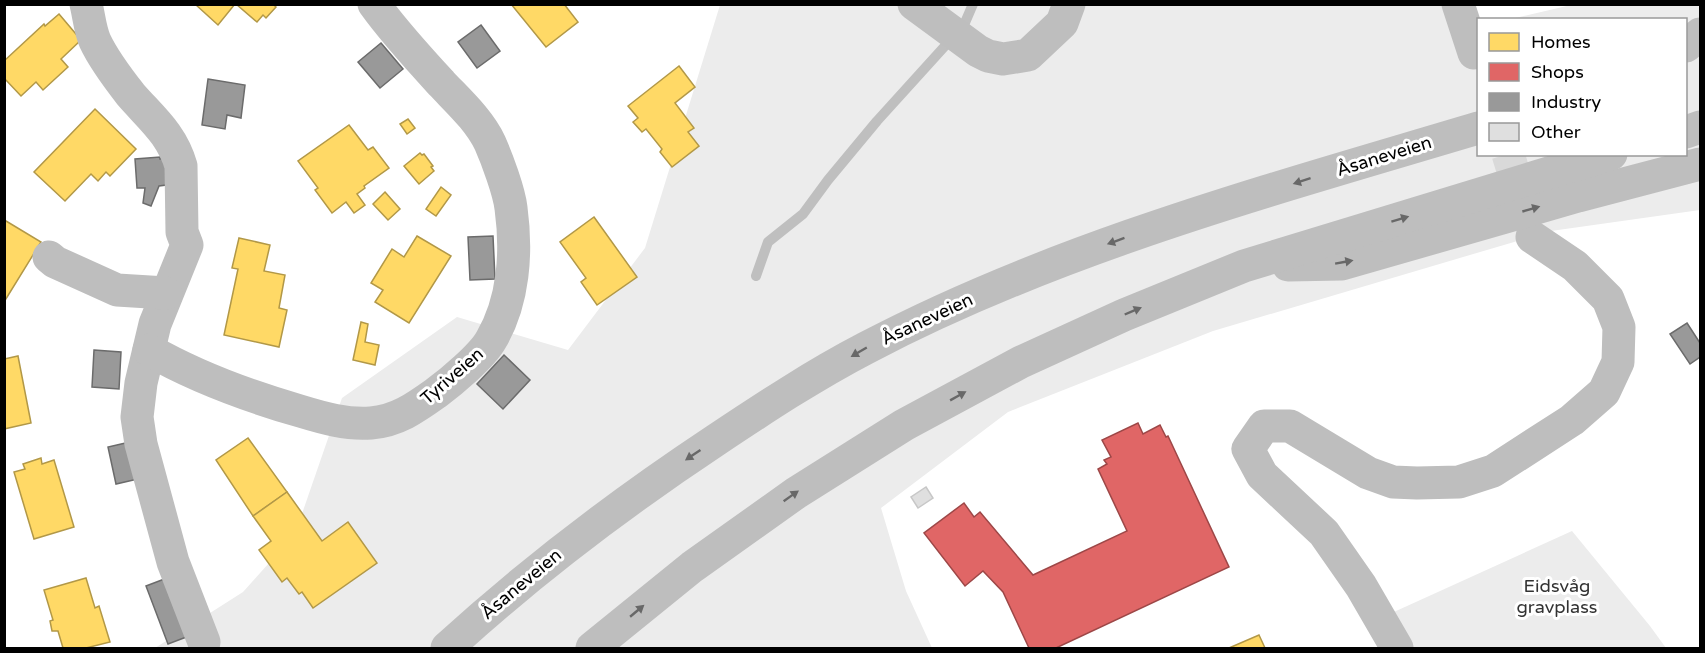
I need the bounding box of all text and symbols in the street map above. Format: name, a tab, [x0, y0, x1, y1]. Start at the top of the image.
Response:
legend	[1477, 18, 1687, 156]
text: Homes	[1531, 31, 1591, 53]
text: Shops	[1531, 61, 1584, 83]
text: Industry	[1531, 91, 1602, 113]
text: Other	[1531, 121, 1581, 143]
street label: Åsaneveien	[1334, 131, 1434, 181]
one-way arrow	[1293, 177, 1311, 186]
one-way arrow	[1523, 204, 1541, 213]
one-way arrow	[1391, 214, 1409, 223]
one-way arrow	[1107, 237, 1125, 247]
one-way arrow	[1335, 257, 1354, 266]
street label: Åsaneveien	[878, 288, 976, 350]
one-way arrow	[1125, 306, 1143, 316]
street label: Tyriveien	[416, 343, 488, 409]
one-way arrow	[850, 347, 867, 357]
one-way arrow	[950, 391, 967, 401]
one-way arrow	[686, 449, 702, 461]
one-way arrow	[782, 490, 798, 502]
street label: Åsaneveien	[476, 544, 566, 624]
park label: Eidsvåg gravplass	[1517, 575, 1597, 618]
one-way arrow	[629, 605, 644, 618]

